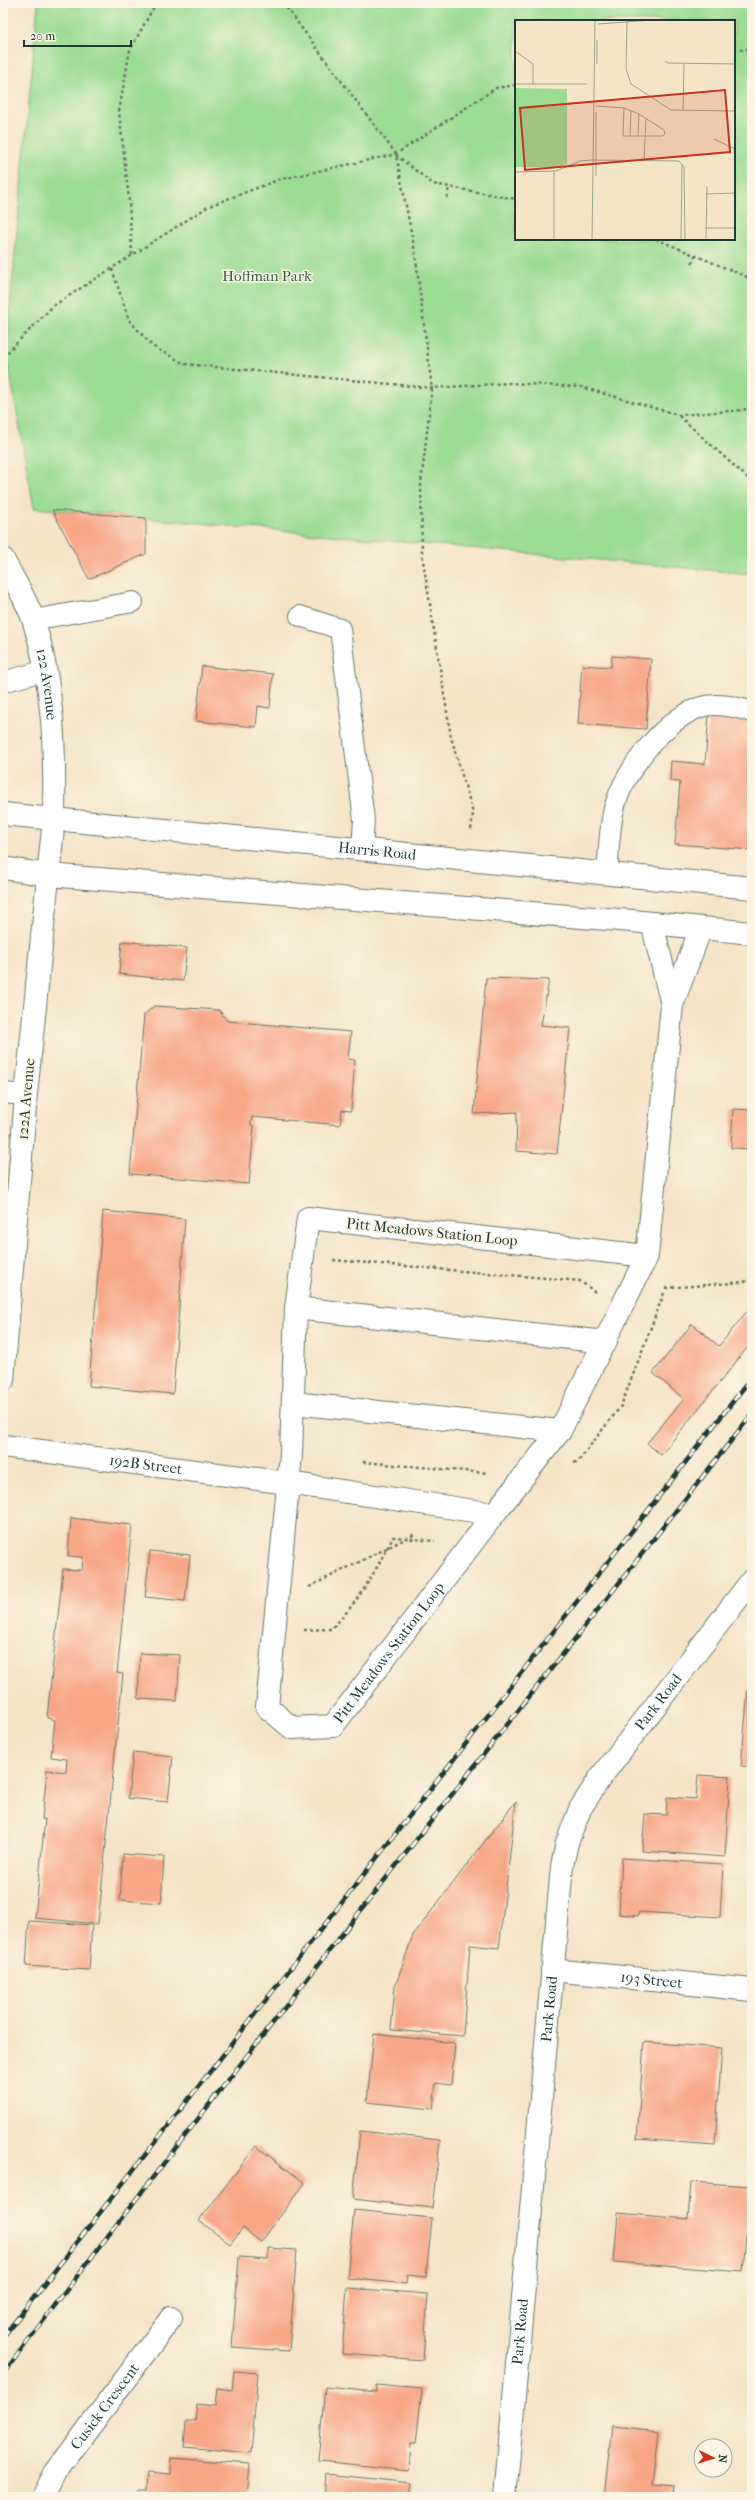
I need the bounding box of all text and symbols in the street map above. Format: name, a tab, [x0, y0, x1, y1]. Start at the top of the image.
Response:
inset map	[515, 20, 735, 240]
scale bar	[24, 22, 131, 48]
text: 20 m	[30, 29, 55, 43]
park label: Hoffman Park	[222, 267, 312, 285]
street label: 122 Avenue	[32, 647, 61, 721]
street label: Harris Road	[337, 838, 418, 864]
street label: 122A Avenue	[13, 1057, 39, 1141]
street label: Pitt Meadows Station Loop	[345, 1214, 519, 1250]
street label: 192B Street	[108, 1451, 184, 1478]
street label: Pitt Meadows Station Loop	[329, 1579, 448, 1727]
street label: Park Road	[631, 1670, 686, 1734]
street label: 193 Street	[620, 1968, 684, 1992]
street label: Park Road	[537, 1974, 561, 2043]
street label: Park Road	[508, 2297, 532, 2366]
street label: Cusick Crescent	[67, 2359, 143, 2453]
north arrow	[693, 2438, 733, 2478]
text: N	[716, 2454, 729, 2464]

